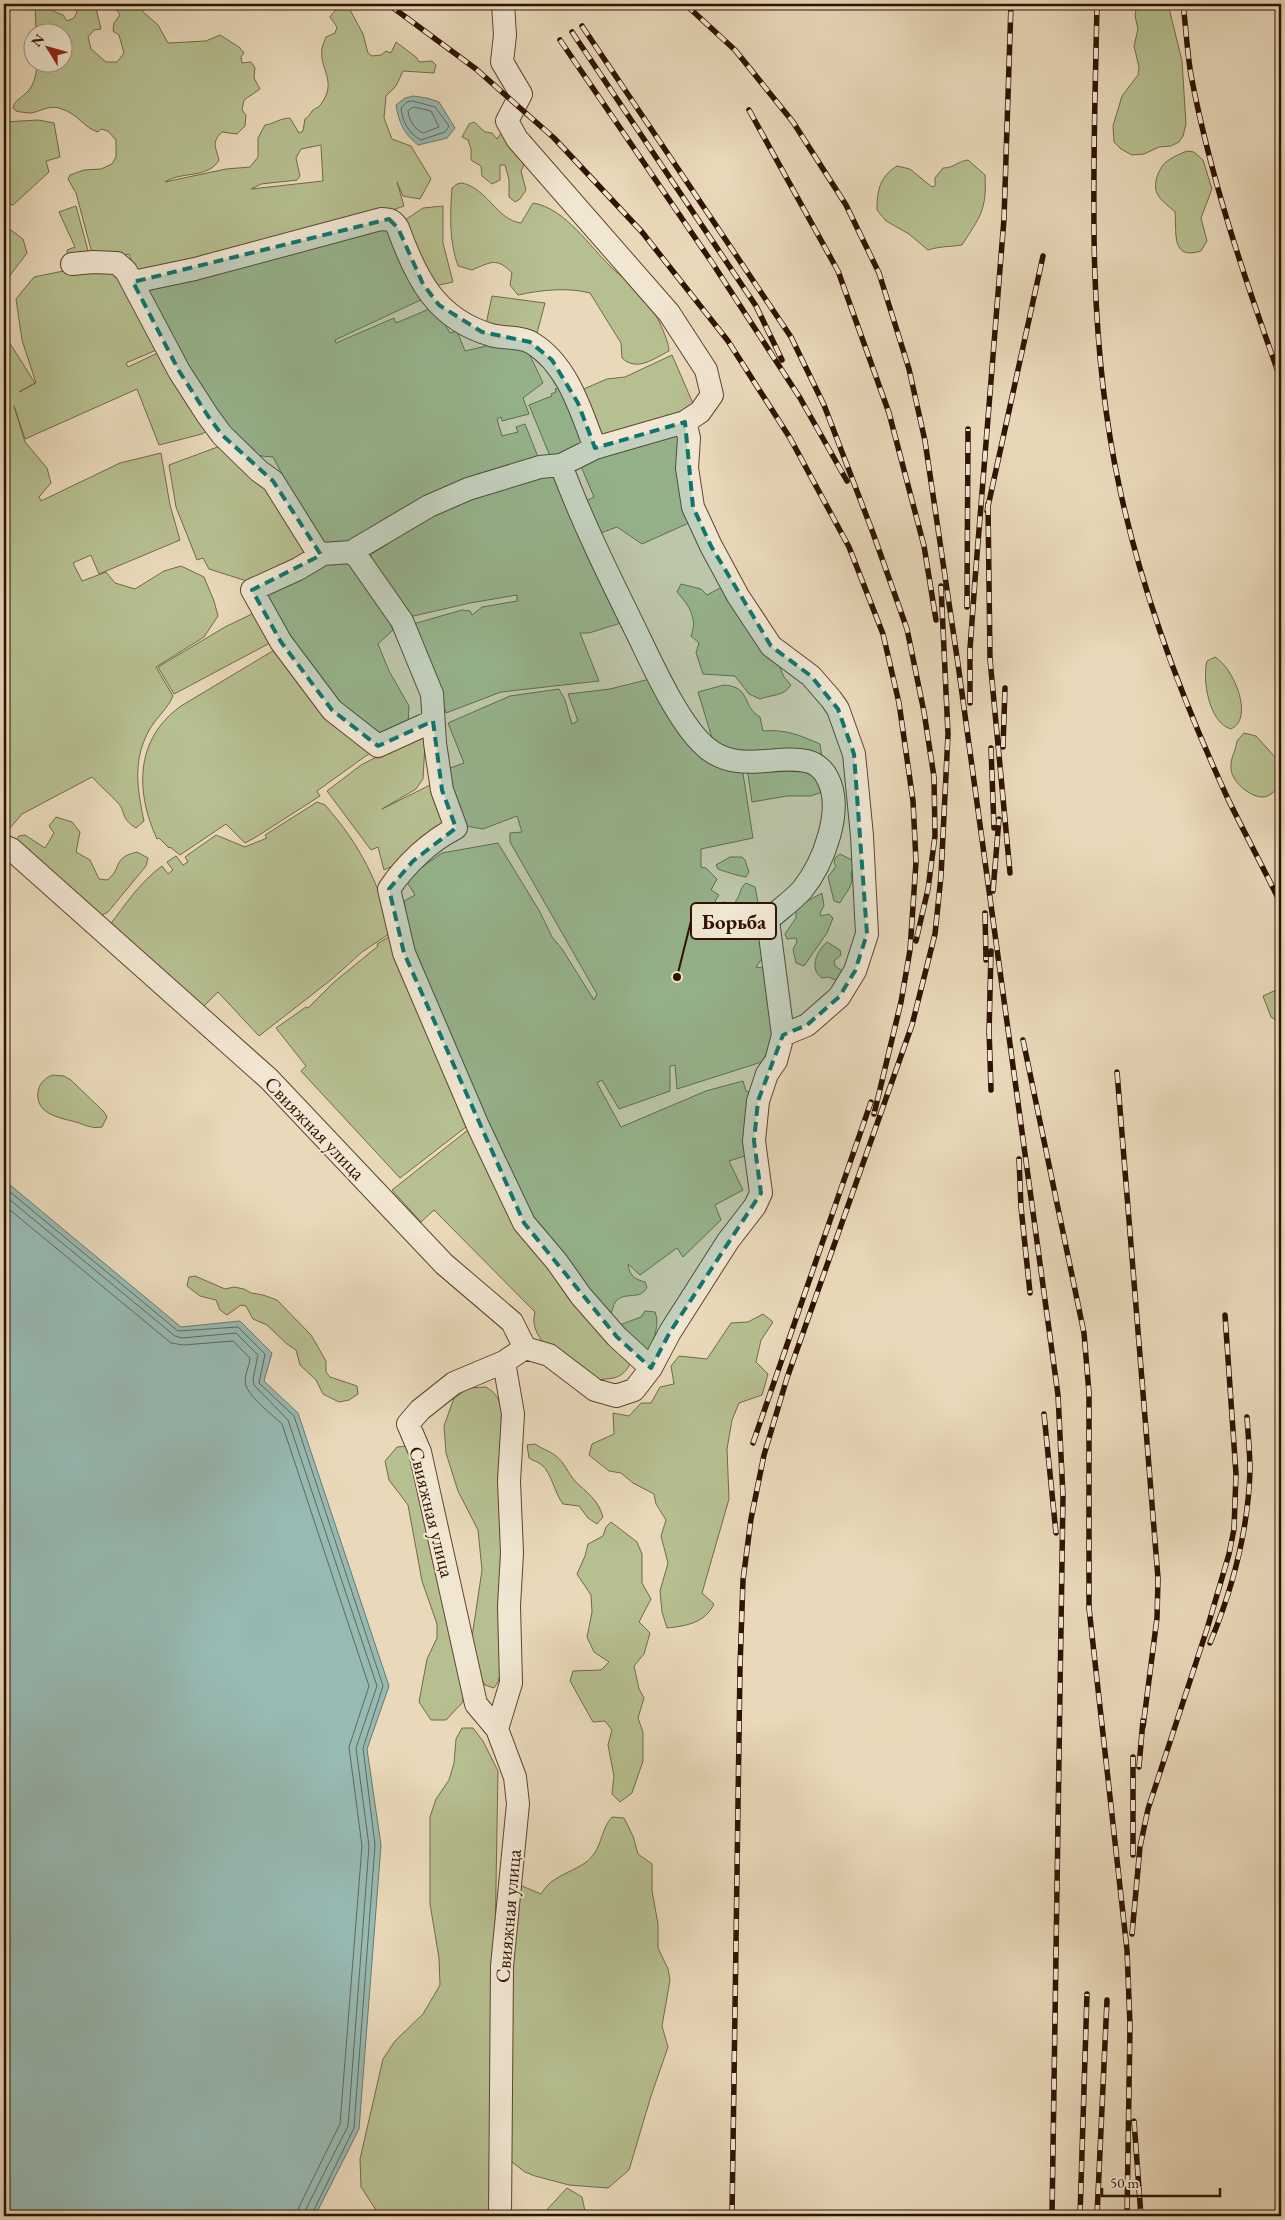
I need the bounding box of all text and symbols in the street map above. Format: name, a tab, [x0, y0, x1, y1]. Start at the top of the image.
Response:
north arrow	[22, 22, 72, 72]
text: N	[27, 30, 49, 50]
callout: Борьба	[691, 903, 776, 939]
text: Борьба	[702, 908, 767, 935]
street label: Свияжная улица	[259, 1071, 371, 1185]
street label: Свияжная улица	[403, 1444, 461, 1580]
street label: Свияжная улица	[489, 1848, 527, 1984]
scale bar	[1102, 2165, 1220, 2197]
text: 50 m	[1110, 2173, 1139, 2192]

